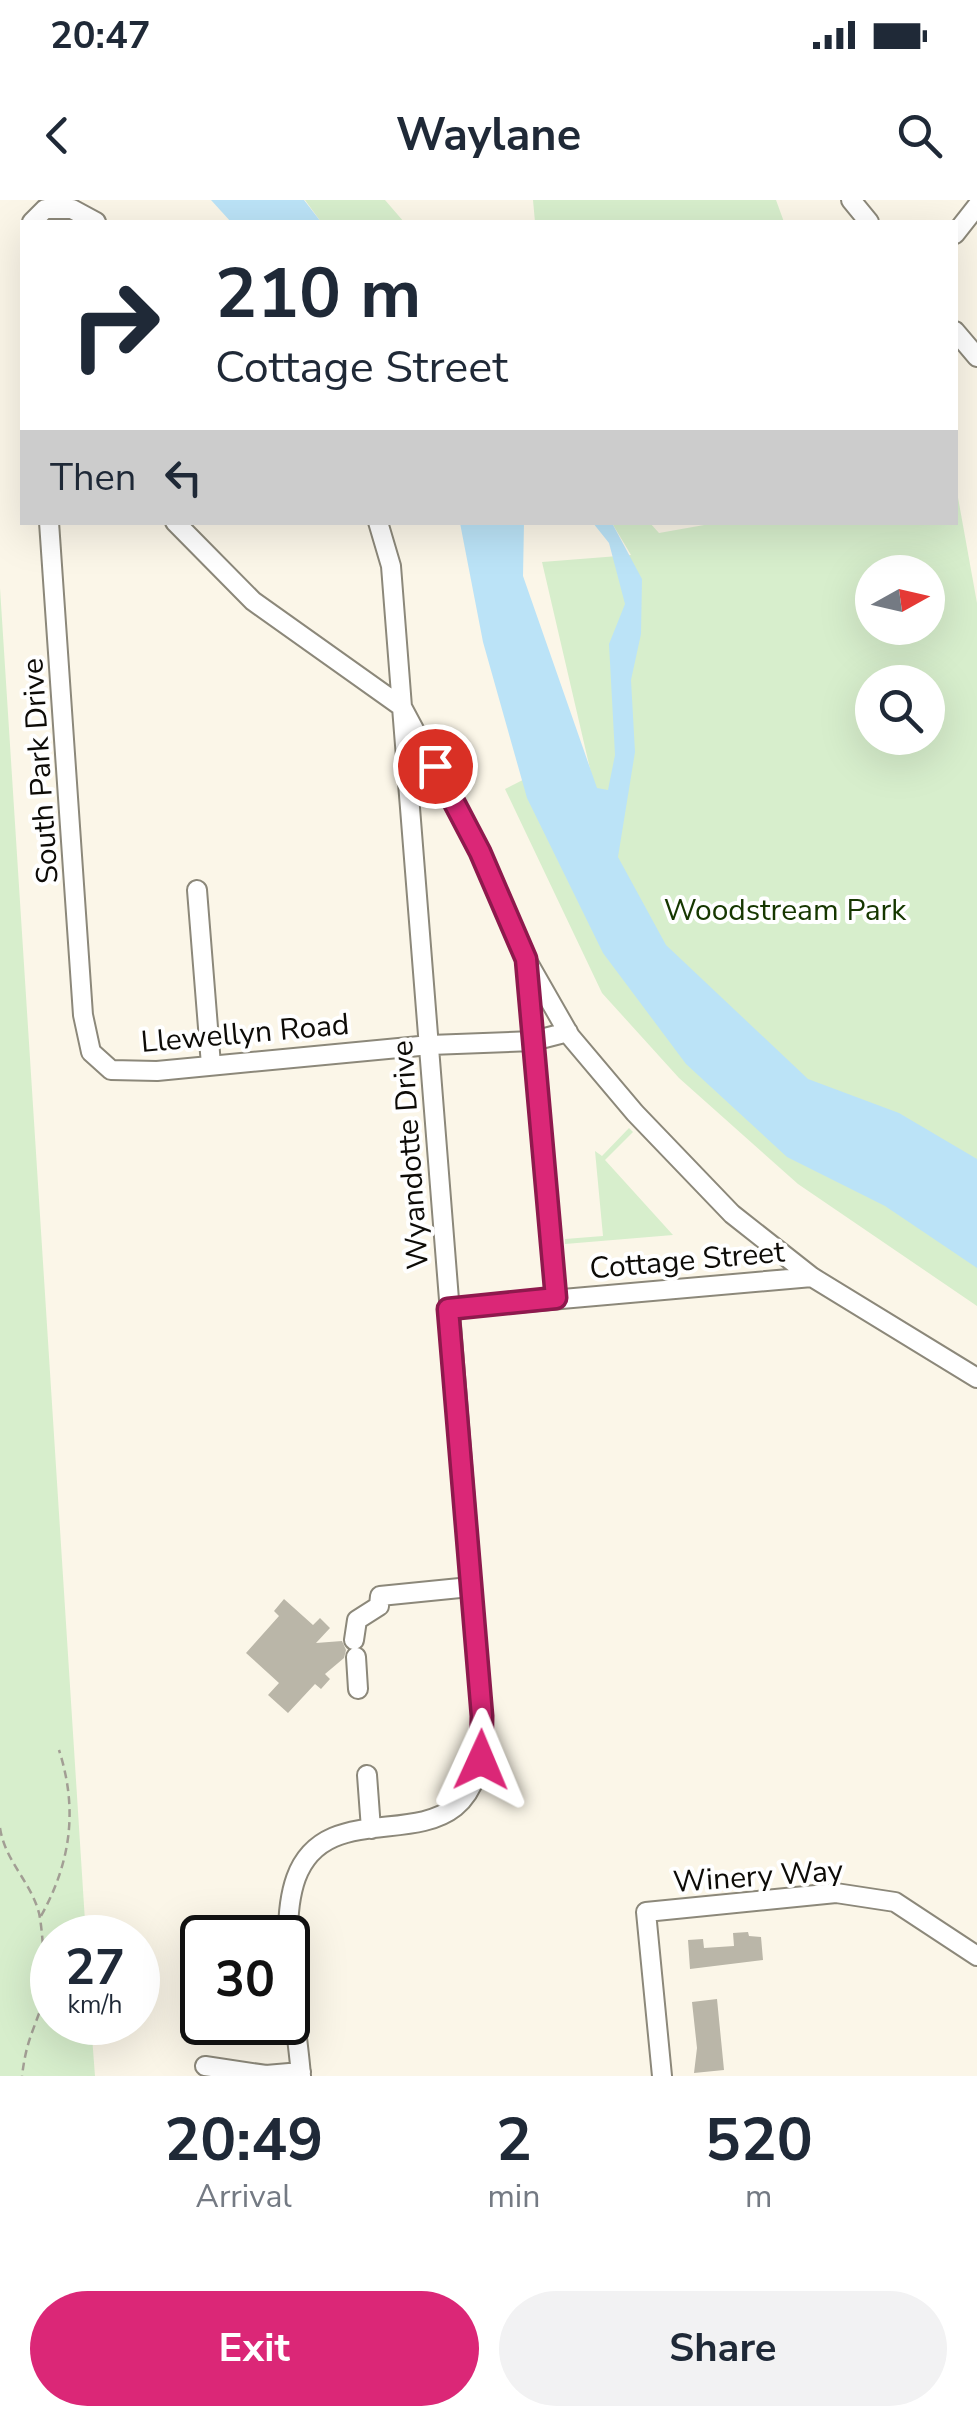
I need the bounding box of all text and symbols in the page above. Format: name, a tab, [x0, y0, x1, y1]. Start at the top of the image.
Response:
text: 20:47	[50, 10, 151, 61]
text: Waylane	[396, 105, 581, 166]
icon: back	[30, 108, 85, 163]
icon: search	[892, 108, 947, 163]
text: 210 m	[215, 246, 421, 342]
icon: right	[50, 260, 180, 390]
text: Cottage Street	[215, 337, 508, 398]
icon: left	[156, 450, 211, 505]
text: Then	[50, 452, 136, 503]
north arrow	[855, 555, 945, 645]
map controls	[855, 555, 945, 755]
street label: South Park Drive	[12, 657, 69, 885]
button: search	[855, 665, 945, 755]
pin	[393, 724, 478, 809]
icon: arrive	[408, 739, 463, 794]
park label: Woodstream Park	[664, 890, 907, 931]
street label: Llewellyn Road	[139, 1004, 351, 1063]
street label: Wyandotte Drive	[382, 1039, 439, 1271]
street label: Cottage Street	[588, 1232, 787, 1289]
position arrow	[429, 1708, 533, 1812]
street label: Winery Way	[672, 1850, 845, 1903]
speed limit sign: 30	[180, 1915, 310, 2045]
text: 27	[65, 1933, 125, 2002]
text: km/h	[67, 1988, 123, 2022]
text: 20:49	[164, 2099, 323, 2181]
text: 2	[496, 2099, 532, 2181]
text: 520	[705, 2099, 813, 2181]
text: Arrival	[196, 2175, 292, 2218]
text: min	[487, 2175, 540, 2218]
text: m	[745, 2175, 772, 2218]
button: Exit	[30, 2291, 479, 2406]
button: Share	[499, 2291, 947, 2406]

